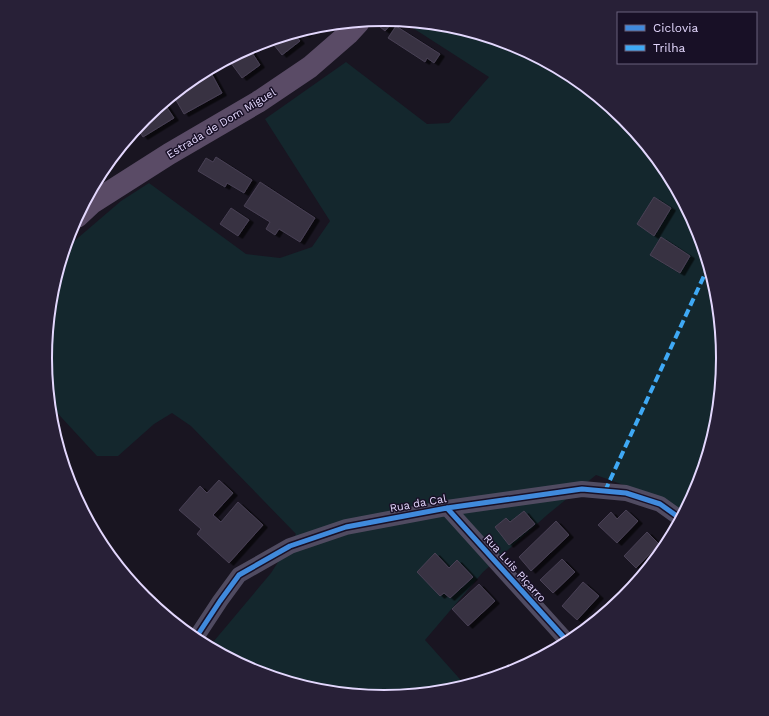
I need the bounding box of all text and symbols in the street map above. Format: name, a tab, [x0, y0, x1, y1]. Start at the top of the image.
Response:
legend	[617, 12, 757, 64]
text: Ciclovia	[653, 21, 698, 35]
text: Trilha	[653, 41, 686, 55]
street label: Estrada de Dom Miguel	[164, 85, 279, 161]
street label: Rua da Cal	[389, 492, 448, 515]
street label: Rua Luis Piçarro	[481, 532, 549, 605]

